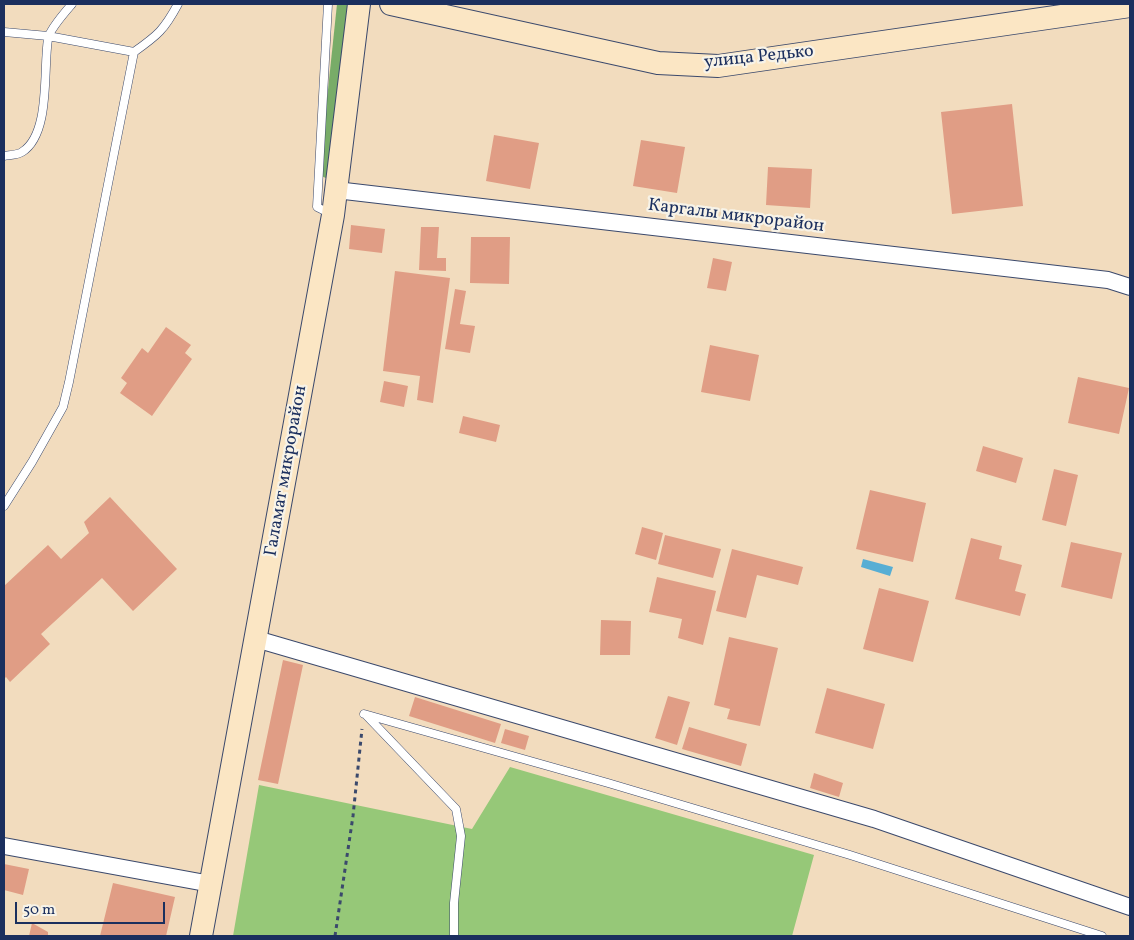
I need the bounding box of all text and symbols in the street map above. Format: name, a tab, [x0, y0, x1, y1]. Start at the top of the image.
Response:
street label: улица Редько	[703, 42, 815, 74]
street label: Каргалы микрорайон	[647, 195, 825, 239]
street label: Галамат микрорайон	[261, 384, 313, 558]
scale bar	[18, 892, 168, 924]
text: 50 m	[23, 900, 55, 921]

